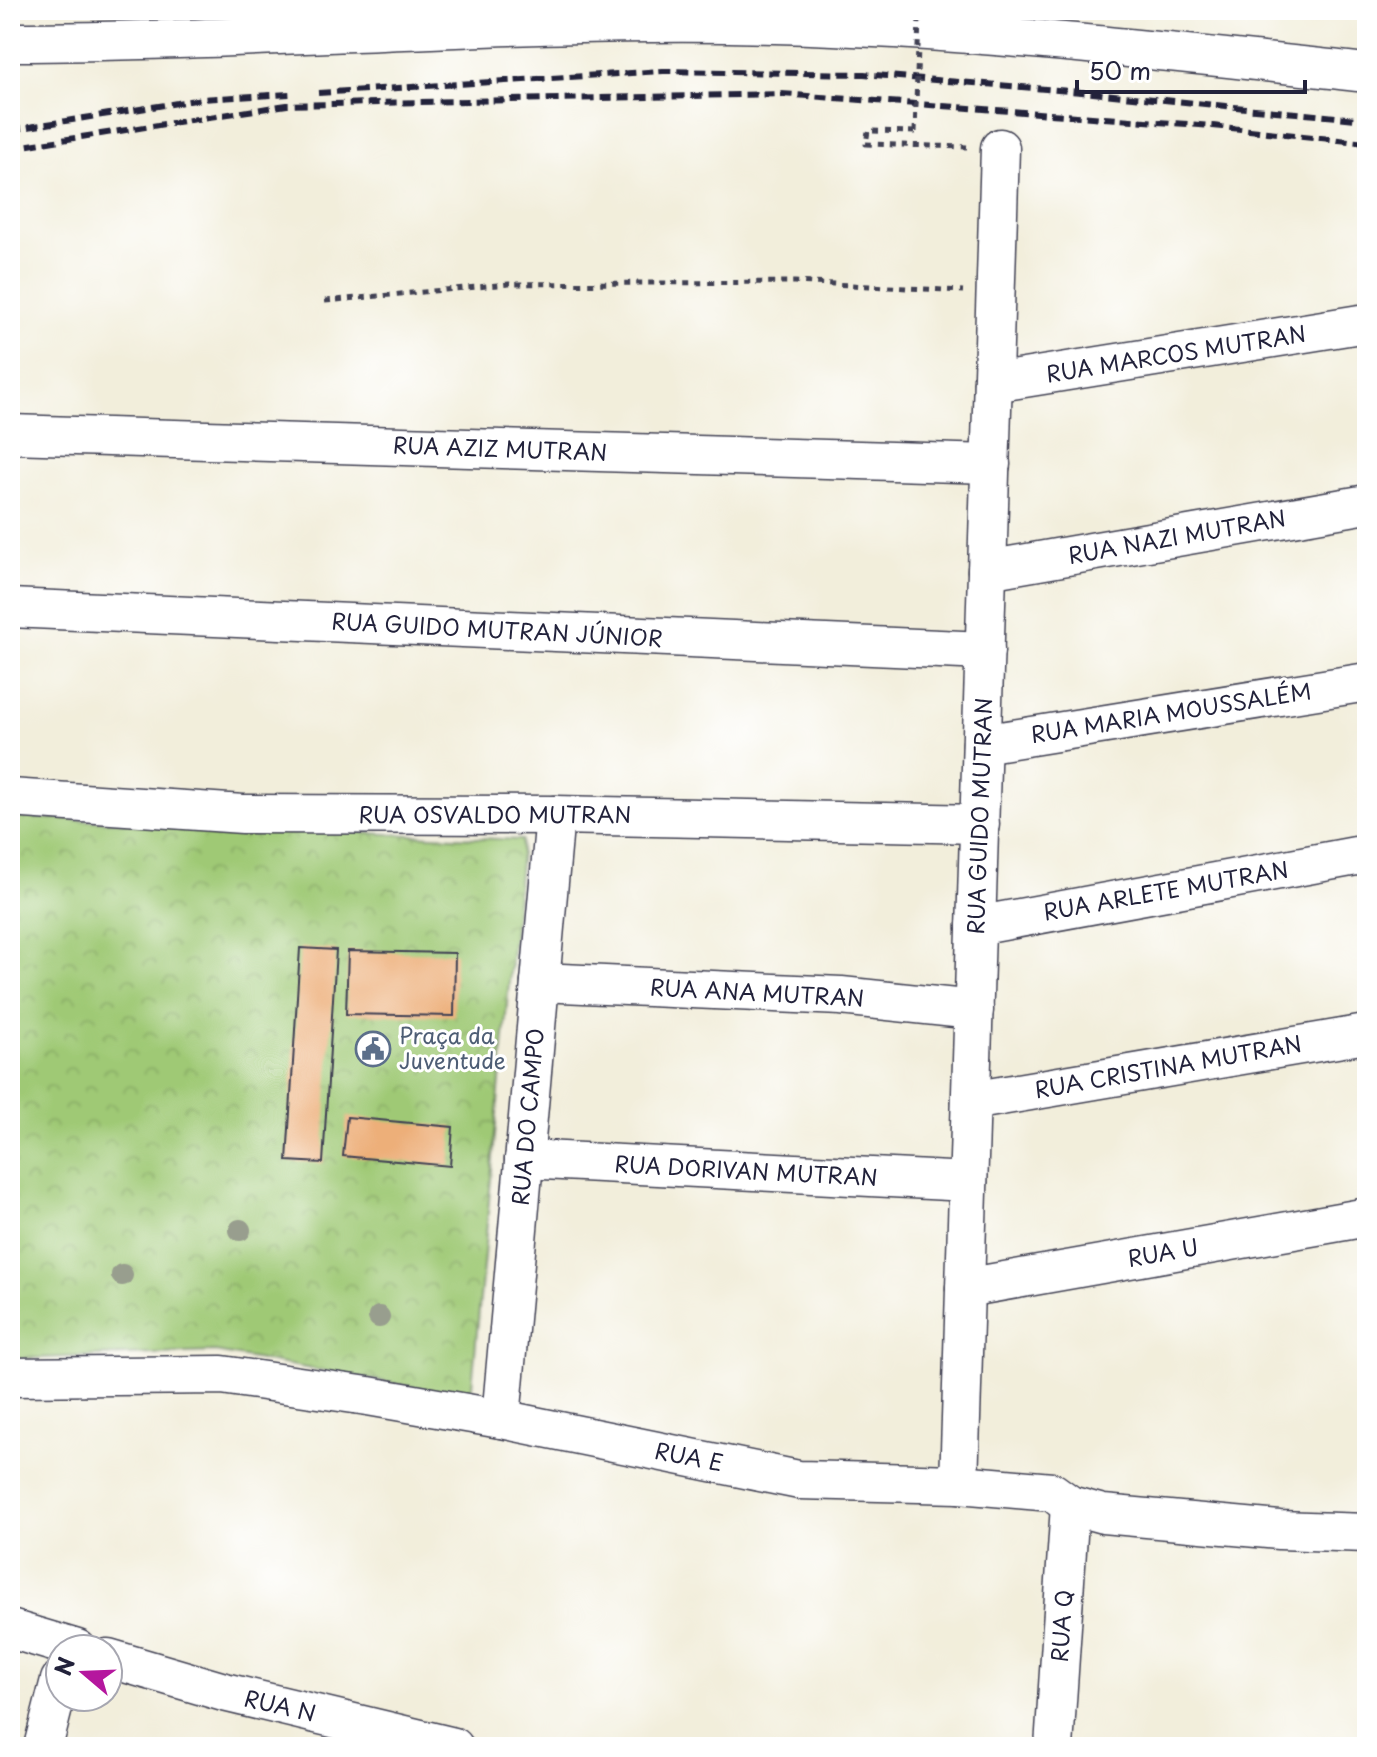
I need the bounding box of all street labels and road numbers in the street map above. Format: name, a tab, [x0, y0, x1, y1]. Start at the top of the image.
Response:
street label: RUA MARCOS MUTRAN	[1044, 316, 1308, 389]
street label: RUA AZIZ MUTRAN	[392, 427, 608, 468]
street label: RUA NAZI MUTRAN	[1065, 500, 1288, 571]
street label: RUA GUIDO MUTRAN JÚNIOR	[331, 603, 664, 654]
street label: RUA MARIA MOUSSALÉM	[1028, 673, 1313, 750]
street label: RUA GUIDO MUTRAN	[958, 697, 999, 935]
street label: RUA OSVALDO MUTRAN	[358, 797, 632, 830]
street label: RUA ARLETE MUTRAN	[1040, 852, 1291, 927]
street label: RUA ANA MUTRAN	[649, 969, 865, 1014]
street label: RUA CRISTINA MUTRAN	[1032, 1026, 1304, 1105]
street label: RUA DO CAMPO	[502, 1027, 551, 1207]
street label: RUA DORIVAN MUTRAN	[614, 1146, 879, 1193]
street label: RUA U	[1125, 1229, 1201, 1274]
street label: RUA E	[652, 1433, 726, 1478]
street label: RUA Q	[1042, 1589, 1079, 1663]
street label: RUA N	[241, 1680, 319, 1729]

